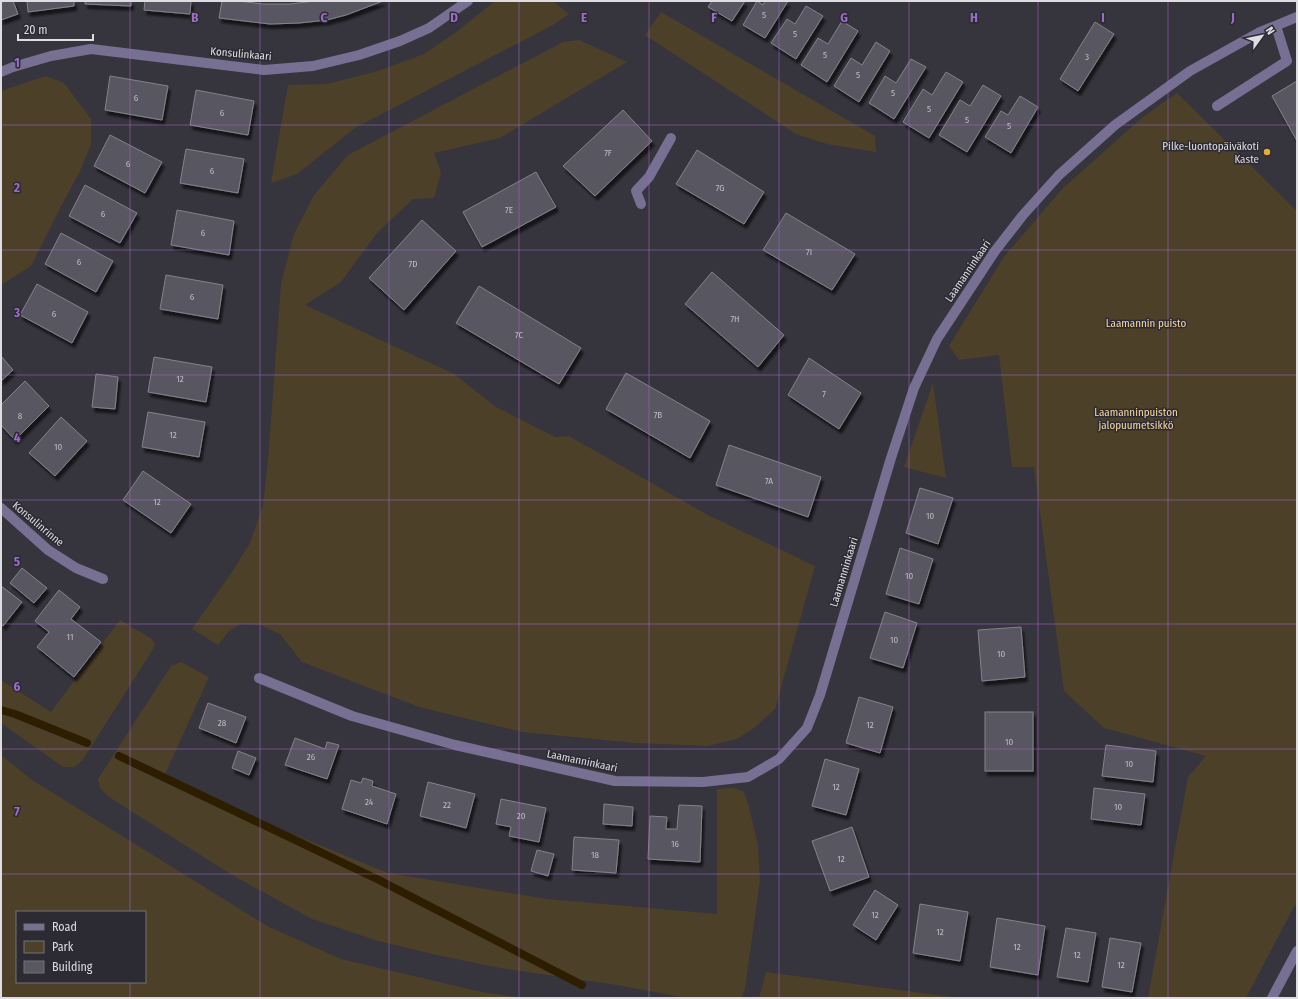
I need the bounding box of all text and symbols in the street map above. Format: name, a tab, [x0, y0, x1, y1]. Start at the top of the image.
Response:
text: B	[191, 10, 199, 25]
text: C	[321, 10, 328, 25]
text: D	[450, 10, 458, 25]
text: E	[581, 10, 587, 25]
text: F	[711, 10, 717, 25]
house number: 5	[762, 10, 766, 20]
text: G	[840, 10, 848, 25]
text: H	[970, 10, 978, 25]
text: I	[1101, 10, 1105, 25]
text: J	[1230, 10, 1235, 25]
scale bar	[18, 16, 93, 42]
north arrow	[1242, 16, 1282, 56]
text: 20 m	[24, 23, 48, 37]
text: N	[1263, 25, 1277, 37]
house number: 5	[793, 29, 797, 39]
street label: Konsulinkaari	[210, 45, 272, 63]
house number: 5	[823, 50, 827, 60]
house number: 3	[1085, 52, 1089, 62]
text: 1	[14, 55, 20, 70]
house number: 5	[856, 70, 860, 80]
house number: 5	[891, 88, 895, 98]
house number: 6	[134, 93, 139, 103]
house number: 5	[927, 104, 931, 114]
house number: 6	[220, 108, 225, 118]
house number: 5	[965, 115, 969, 125]
house number: 5	[1007, 121, 1011, 131]
place label: Pilke-luontopäiväkoti Kaste	[1162, 140, 1259, 166]
marker: Pilke-luontopäiväkoti Kaste	[1262, 147, 1272, 157]
house number: 7F	[604, 148, 612, 158]
house number: 6	[126, 159, 131, 169]
house number: 6	[210, 166, 215, 176]
text: 2	[13, 180, 20, 195]
house number: 7G	[716, 183, 724, 193]
house number: 7E	[505, 205, 513, 215]
house number: 6	[101, 209, 106, 219]
house number: 6	[201, 228, 206, 238]
street label: Laamanninkaari	[943, 237, 994, 304]
house number: 7I	[806, 247, 812, 257]
house number: 6	[77, 257, 82, 267]
house number: 7D	[409, 259, 417, 269]
house number: 6	[190, 292, 195, 302]
text: 3	[13, 305, 20, 320]
house number: 6	[52, 309, 57, 319]
house number: 7H	[730, 314, 740, 324]
park label: Laamannin puisto	[1106, 317, 1186, 330]
house number: 7C	[515, 330, 523, 340]
house number: 12	[176, 374, 184, 384]
house number: 7	[822, 389, 826, 399]
park label: Laamanninpuiston jalopuumetsikkö	[1094, 406, 1178, 432]
house number: 7B	[654, 410, 662, 420]
house number: 8	[18, 411, 23, 421]
text: 4	[14, 430, 21, 445]
house number: 12	[169, 430, 177, 440]
house number: 10	[54, 442, 62, 452]
house number: 7A	[765, 476, 773, 486]
house number: 12	[153, 497, 161, 507]
street label: Konsulinrinne	[10, 499, 66, 549]
house number: 10	[926, 511, 934, 521]
street label: Laamanninkaari	[827, 536, 861, 608]
text: 5	[14, 554, 20, 569]
house number: 10	[905, 571, 913, 581]
house number: 11	[67, 632, 73, 642]
house number: 10	[890, 635, 898, 645]
house number: 10	[997, 649, 1005, 659]
text: 6	[14, 679, 21, 694]
house number: 28	[218, 718, 227, 728]
house number: 12	[866, 720, 874, 730]
house number: 10	[1005, 737, 1013, 747]
street label: Laamanninkaari	[546, 747, 619, 775]
house number: 26	[307, 752, 316, 762]
house number: 10	[1125, 759, 1133, 769]
house number: 12	[832, 782, 840, 792]
house number: 24	[365, 797, 374, 807]
house number: 22	[443, 800, 451, 810]
house number: 10	[1114, 802, 1122, 812]
text: 7	[14, 804, 20, 819]
house number: 20	[517, 811, 526, 821]
house number: 16	[671, 839, 680, 849]
house number: 18	[591, 850, 600, 860]
house number: 12	[837, 854, 845, 864]
house number: 12	[871, 910, 879, 920]
legend	[16, 911, 146, 983]
text: Road	[52, 920, 77, 934]
house number: 12	[936, 927, 944, 937]
text: Park	[52, 940, 74, 954]
house number: 12	[1013, 942, 1021, 952]
house number: 12	[1073, 950, 1081, 960]
text: Building	[52, 960, 93, 974]
house number: 12	[1117, 960, 1125, 970]

